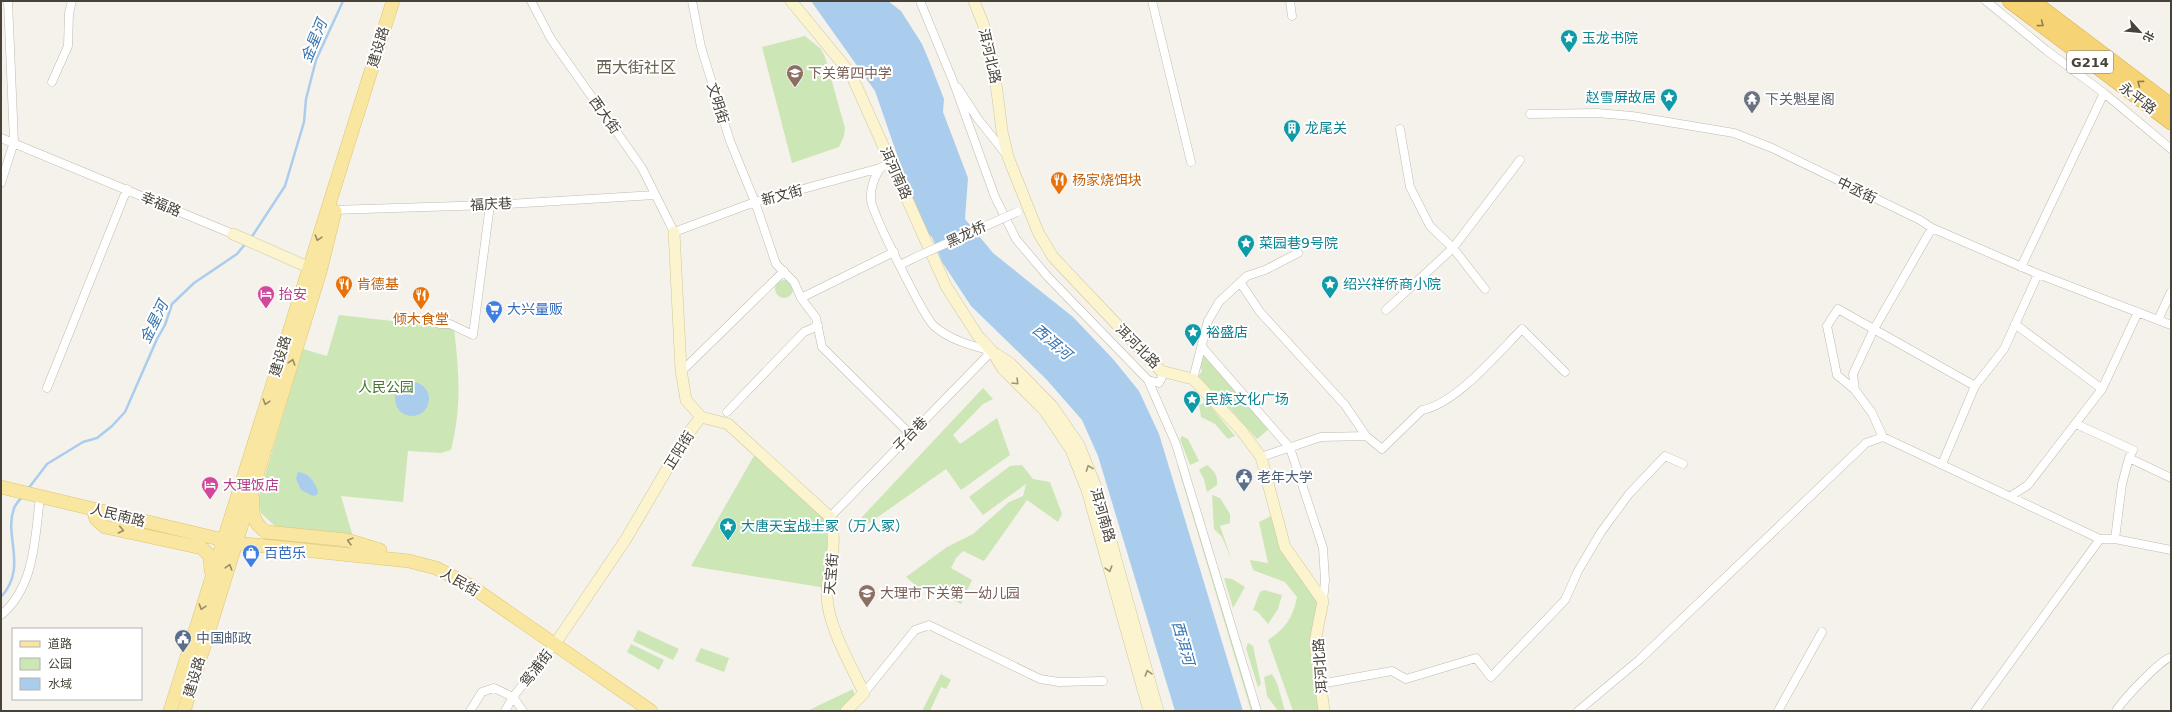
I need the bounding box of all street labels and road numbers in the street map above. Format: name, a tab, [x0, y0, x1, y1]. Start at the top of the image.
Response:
street label: 建设路	[364, 25, 392, 69]
street label: 洱河北路	[976, 27, 1004, 85]
road number: G214	[2067, 51, 2113, 73]
street label: 永平路	[2116, 79, 2160, 117]
street label: 文明街	[704, 81, 732, 125]
street label: 西大街	[586, 93, 624, 137]
street label: 洱河南路	[877, 144, 915, 202]
street label: 中丞街	[1835, 174, 1879, 206]
street label: 新文街	[760, 182, 804, 208]
street label: 幸福路	[139, 188, 183, 220]
street label: 福庆巷	[470, 195, 512, 213]
street label: 黑龙桥	[944, 218, 988, 250]
street label: 洱河北路	[1113, 321, 1163, 371]
street label: 建设路	[266, 334, 294, 378]
street label: 子台巷	[890, 413, 930, 455]
street label: 正阳街	[661, 428, 697, 472]
street label: 洱河南路	[1088, 486, 1118, 544]
street label: 人民南路	[89, 500, 147, 530]
street label: 天宝街	[821, 552, 841, 596]
street label: 人民街	[438, 565, 482, 599]
street label: 洱河北路	[1310, 638, 1330, 694]
street label: 鸳浦街	[517, 647, 555, 689]
street label: 建设路	[180, 655, 208, 699]

